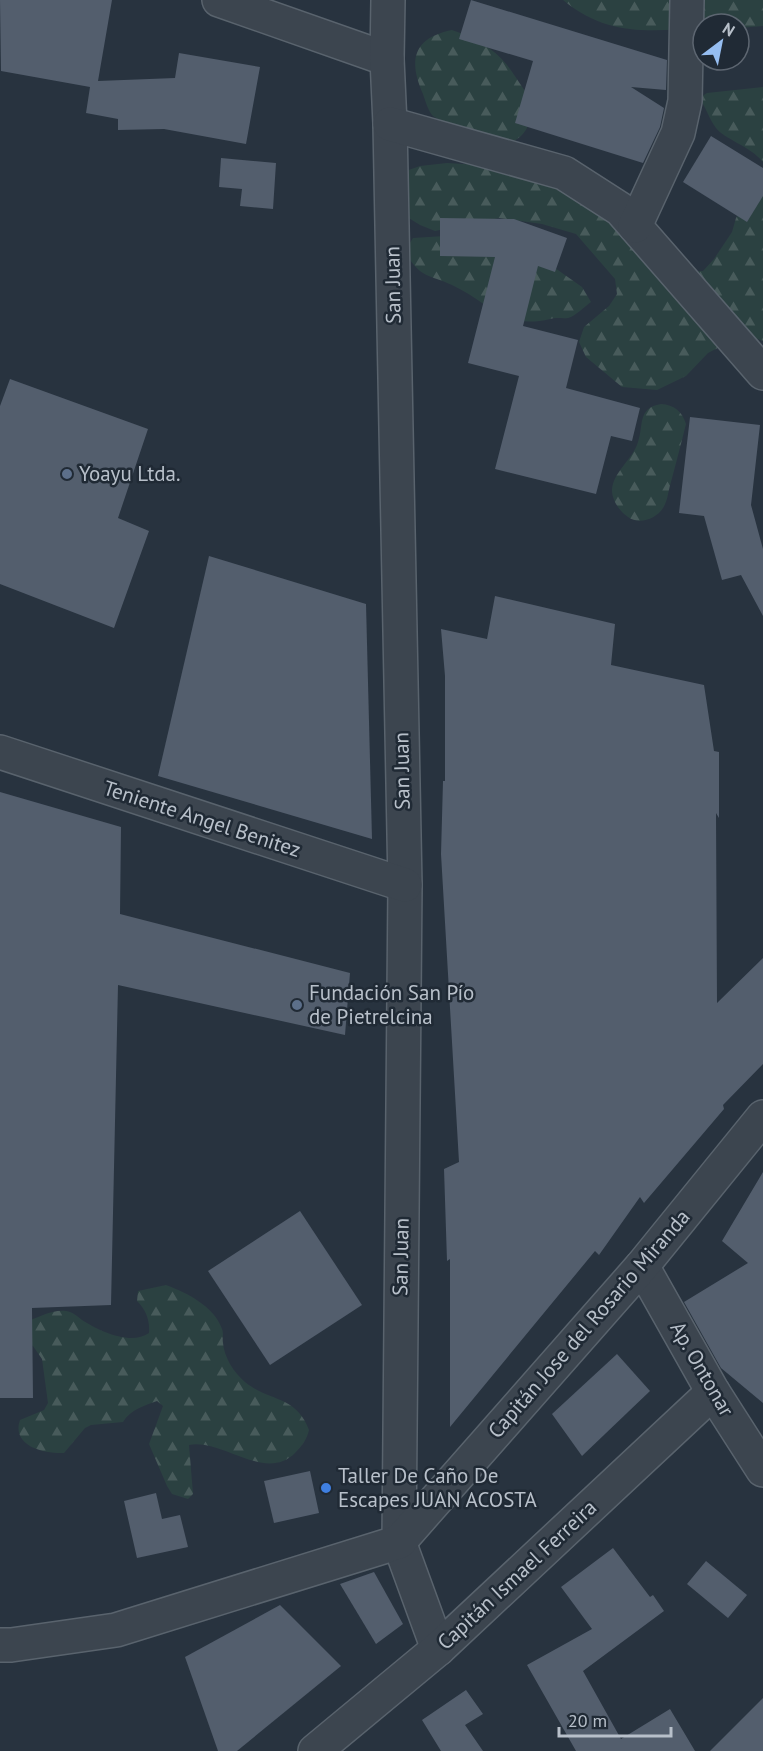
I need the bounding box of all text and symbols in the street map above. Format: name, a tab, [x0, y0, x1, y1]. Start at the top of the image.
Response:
north arrow	[691, 12, 751, 72]
text: N	[719, 18, 739, 41]
street label: San Juan	[378, 246, 407, 324]
place label: Yoayu Ltda.	[79, 460, 181, 487]
marker: Yoayu Ltda.	[60, 467, 74, 481]
street label: San Juan	[387, 732, 416, 810]
street label: Teniente Angel Benitez	[100, 774, 304, 863]
place label: Fundación San Pío de Pietrelcina	[309, 979, 474, 1030]
marker: Fundación San Pío de Pietrelcina	[290, 998, 304, 1012]
street label: Capitán Jose del Rosario Miranda	[482, 1204, 695, 1444]
street label: San Juan	[386, 1218, 415, 1296]
street label: Ap. Ontonar	[665, 1317, 740, 1421]
place label: Taller De Caño De Escapes JUAN ACOSTA	[338, 1462, 538, 1513]
marker: Taller De Caño De Escapes JUAN ACOSTA	[319, 1481, 333, 1495]
street label: Capitán Ismael Ferreira	[431, 1494, 602, 1655]
scale bar	[559, 1700, 672, 1738]
text: 20 m	[568, 1709, 607, 1732]

